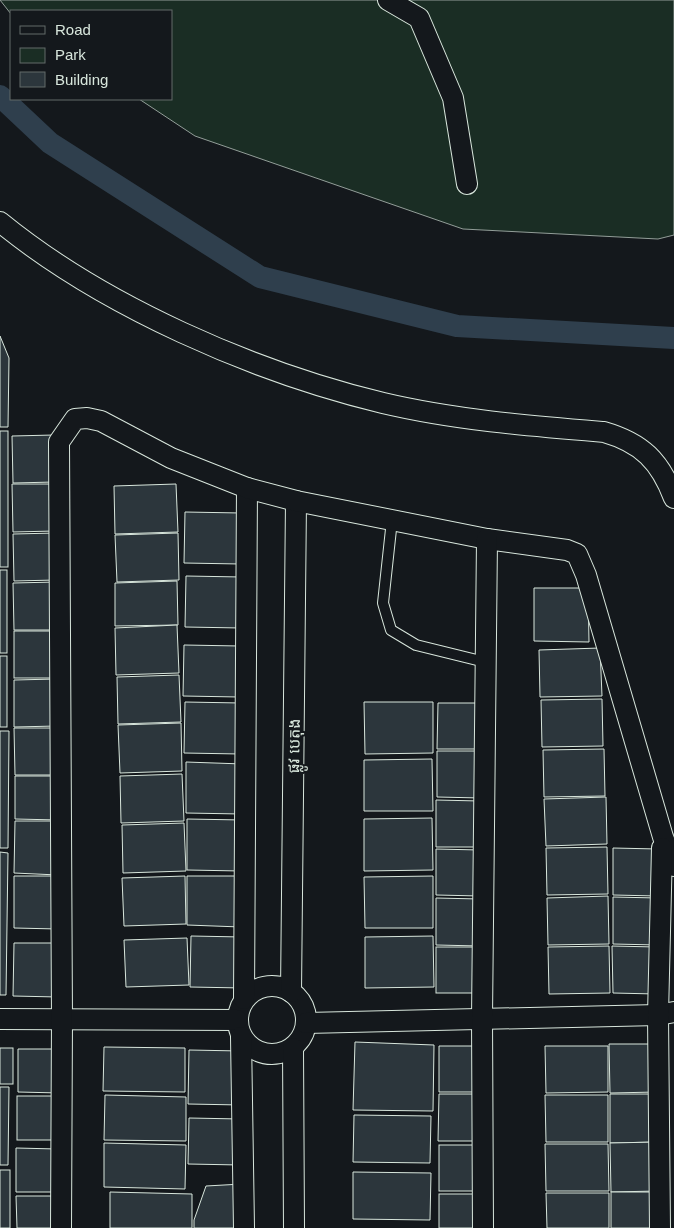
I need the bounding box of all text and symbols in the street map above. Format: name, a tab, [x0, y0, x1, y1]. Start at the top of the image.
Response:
legend	[10, 10, 172, 100]
text: Road	[55, 21, 91, 38]
text: Park	[55, 46, 86, 63]
text: Building	[55, 71, 108, 88]
street label: ផ្លូវ បេតុង	[285, 718, 309, 774]

